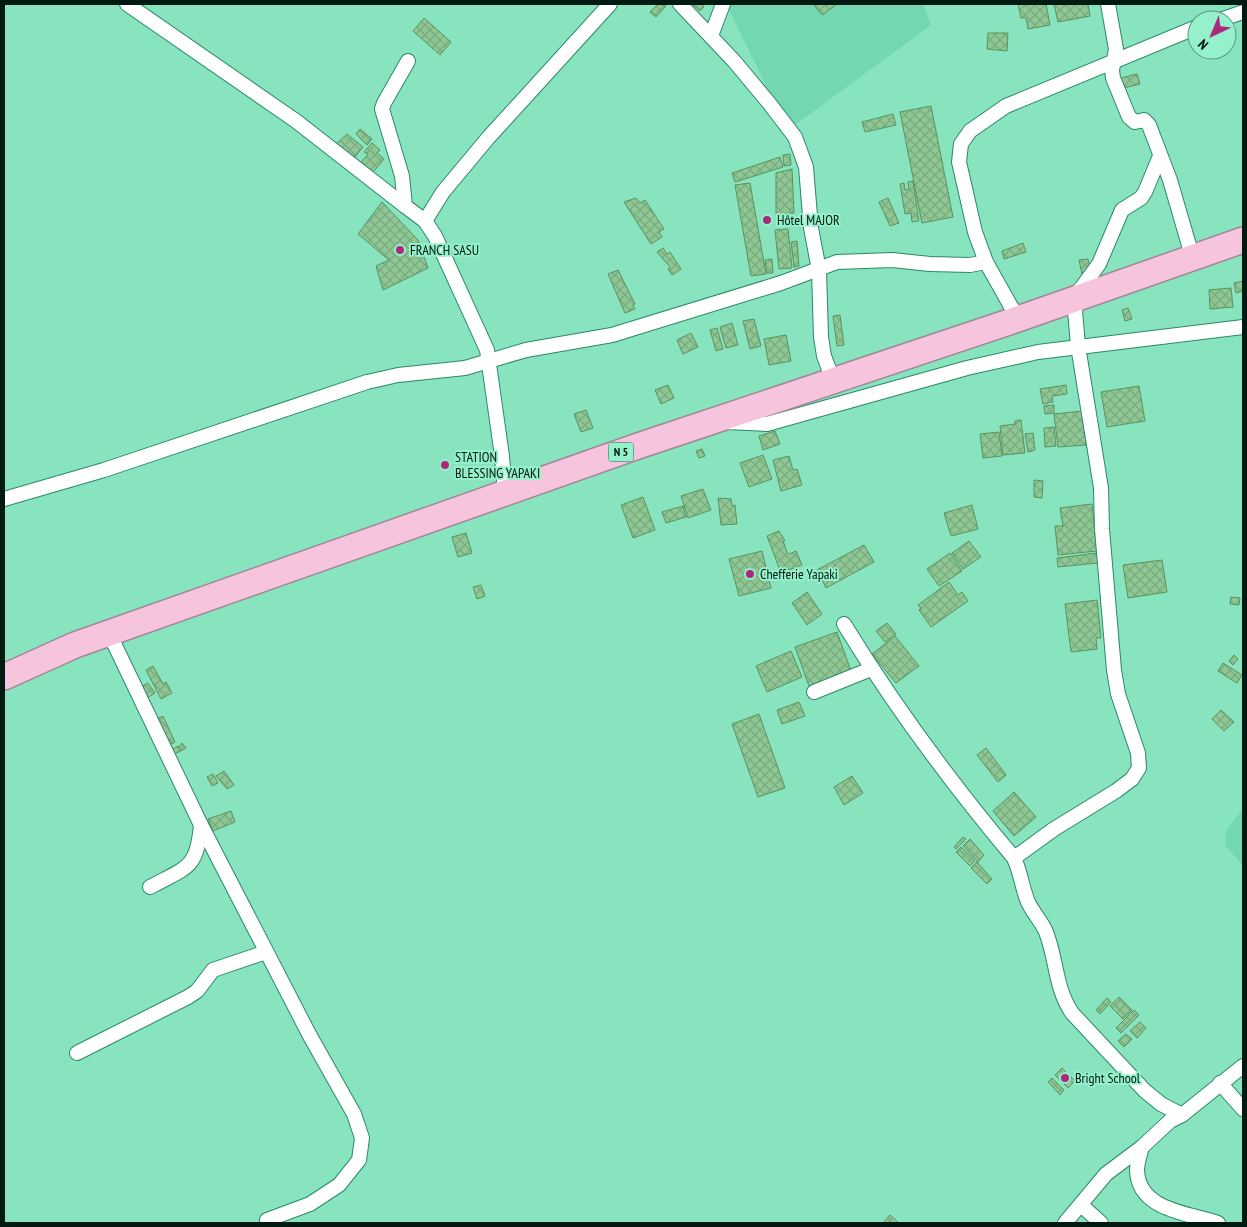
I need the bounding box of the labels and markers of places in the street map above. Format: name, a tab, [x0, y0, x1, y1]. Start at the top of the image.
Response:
place label: Hôtel MAJOR	[777, 211, 840, 229]
marker: Hôtel MAJOR	[761, 214, 773, 226]
place label: FRANCH SASU	[410, 241, 479, 259]
marker: FRANCH SASU	[394, 244, 406, 256]
place label: STATION BLESSING YAPAKI	[455, 448, 540, 482]
marker: STATION BLESSING YAPAKI	[439, 459, 451, 471]
place label: Chefferie Yapaki	[760, 565, 838, 583]
marker: Chefferie Yapaki	[744, 568, 756, 580]
place label: Bright School	[1075, 1069, 1141, 1087]
marker: Bright School	[1059, 1072, 1071, 1084]

